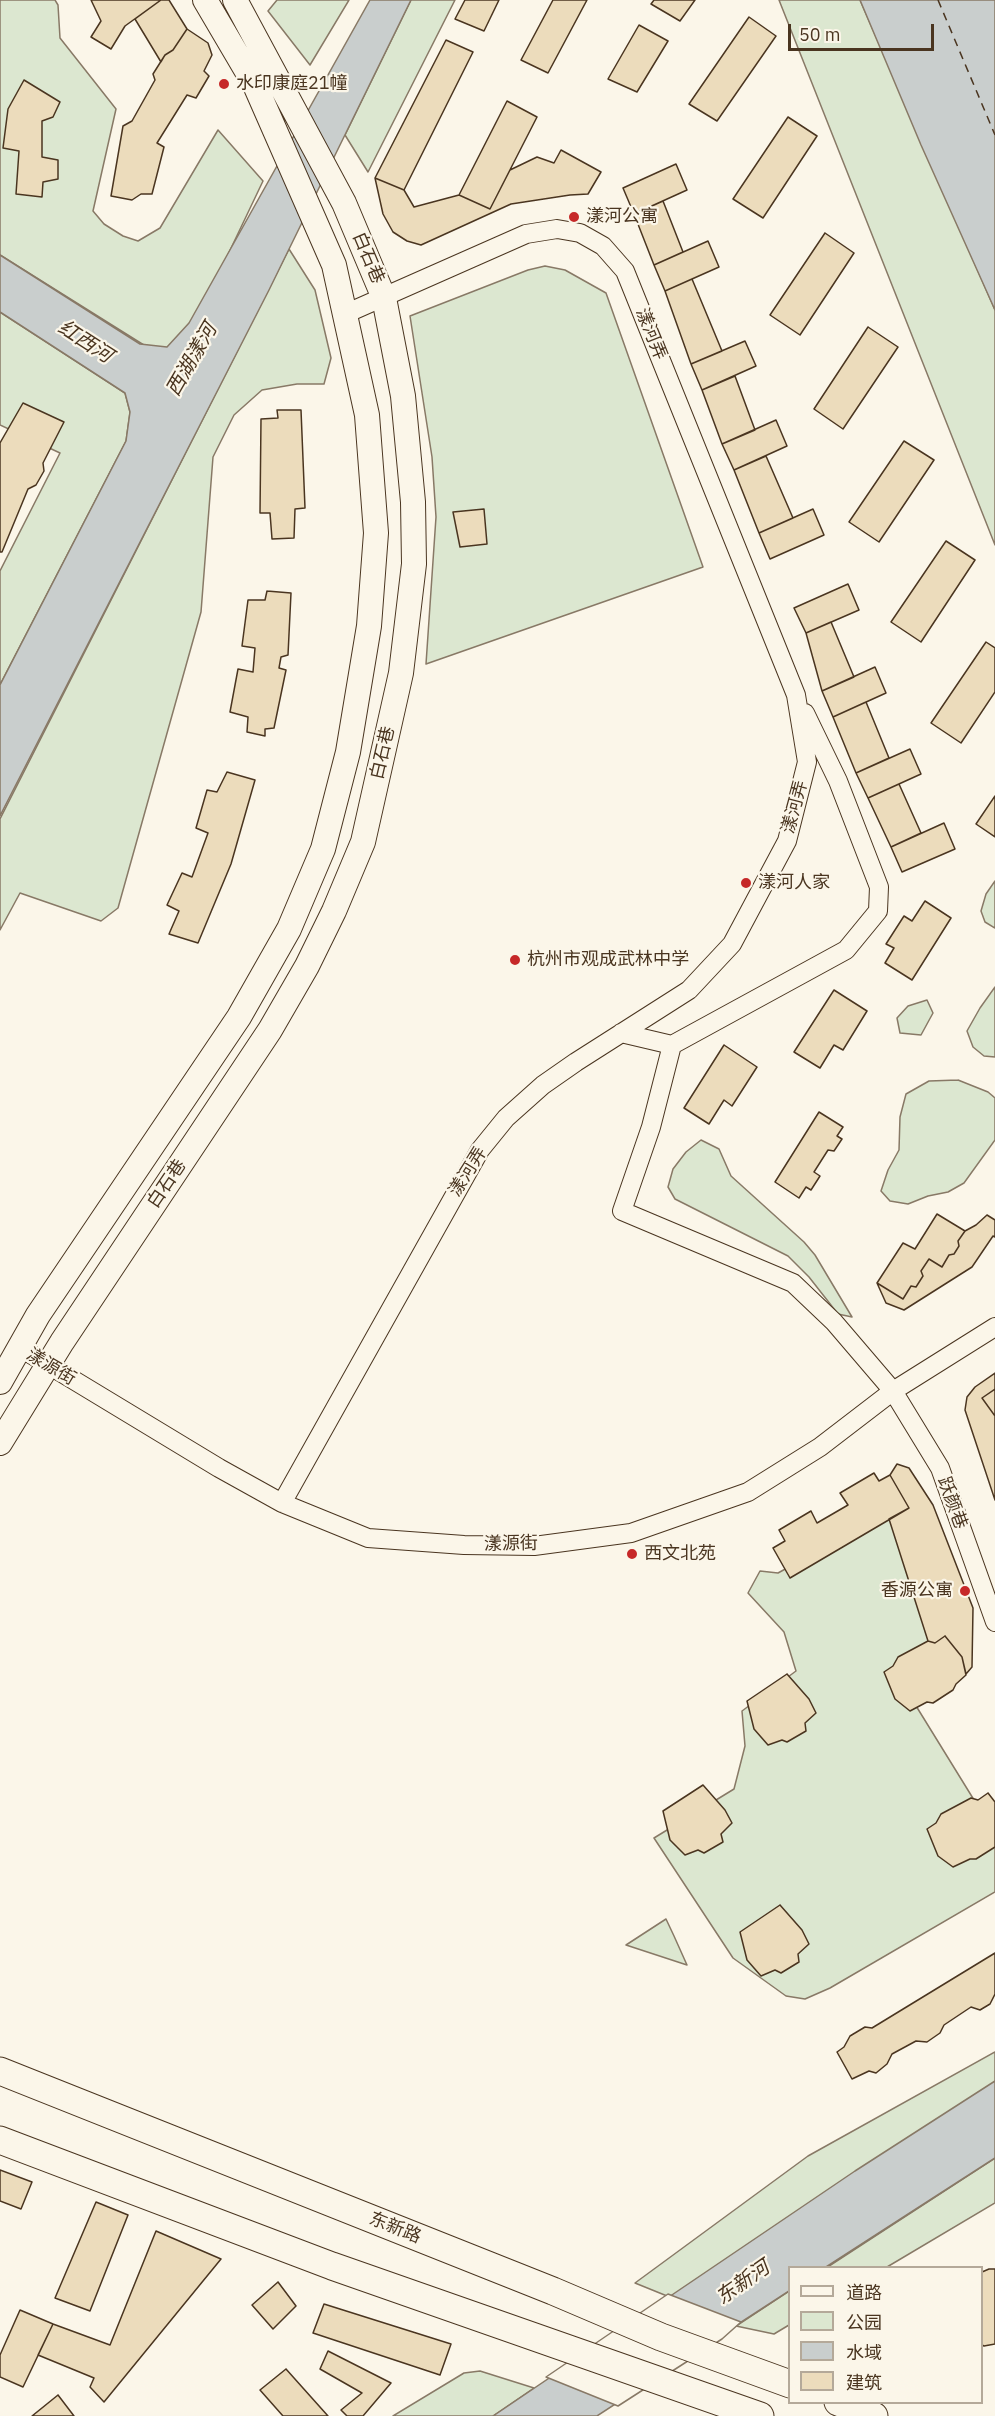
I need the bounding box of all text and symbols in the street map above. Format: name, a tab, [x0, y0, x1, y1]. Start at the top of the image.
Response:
scale bar	[791, 12, 936, 50]
text: 50 m	[799, 23, 841, 46]
place label: 水印康庭21幢	[236, 73, 348, 95]
marker: 水印康庭21幢	[217, 77, 231, 91]
place label: 漾河公寓	[586, 206, 658, 228]
marker: 漾河公寓	[567, 210, 581, 224]
street label: 白石巷	[348, 229, 388, 287]
street label: 漾河弄	[631, 305, 671, 363]
water label: 红西河	[53, 316, 117, 368]
water label: 西湖漾河	[162, 319, 222, 401]
street label: 白石巷	[366, 724, 400, 782]
street label: 漾河弄	[778, 778, 812, 836]
place label: 漾河人家	[758, 872, 830, 894]
marker: 漾河人家	[739, 876, 753, 890]
place label: 杭州市观成武林中学	[527, 949, 689, 971]
marker: 杭州市观成武林中学	[508, 953, 522, 967]
street label: 漾河弄	[445, 1143, 491, 1201]
street label: 白石巷	[143, 1156, 191, 1212]
street label: 漾源街	[22, 1344, 80, 1390]
street label: 跃颜巷	[933, 1474, 971, 1532]
street label: 漾源街	[484, 1533, 538, 1555]
place label: 西文北苑	[644, 1543, 716, 1565]
marker: 西文北苑	[625, 1547, 639, 1561]
place label: 香源公寓	[881, 1580, 953, 1602]
marker: 香源公寓	[958, 1584, 972, 1598]
street label: 东新路	[366, 2208, 424, 2248]
water label: 东新河	[712, 2256, 774, 2310]
legend	[788, 2266, 983, 2404]
text: 道路	[846, 2281, 882, 2304]
text: 公园	[846, 2311, 882, 2334]
text: 水域	[846, 2341, 882, 2364]
text: 建筑	[846, 2371, 882, 2394]

